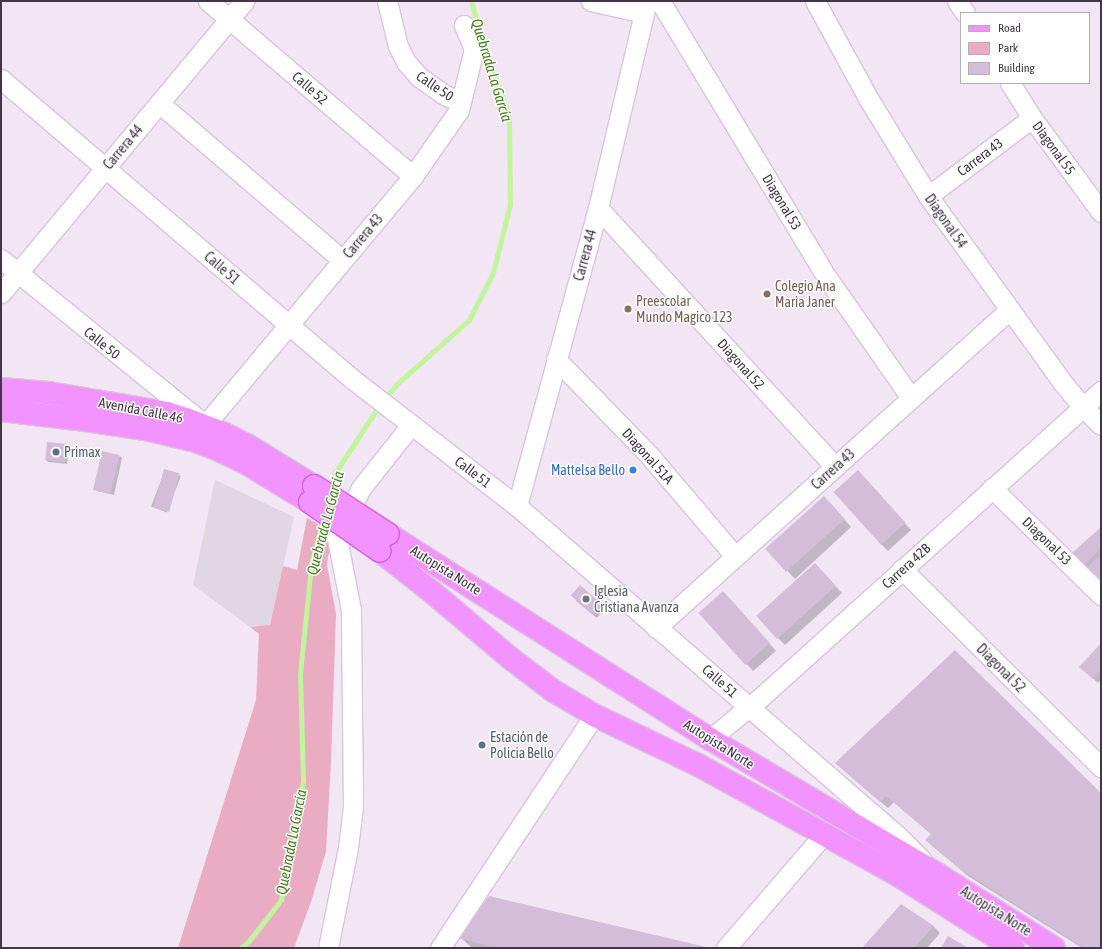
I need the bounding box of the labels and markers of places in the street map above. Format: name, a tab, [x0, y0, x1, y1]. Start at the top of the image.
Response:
place label: Colegio Ana Maria Janer	[775, 278, 836, 310]
marker: Colegio Ana Maria Janer	[762, 289, 772, 299]
place label: Preescolar Mundo Magico 123	[636, 293, 733, 326]
marker: Preescolar Mundo Magico 123	[623, 304, 633, 314]
place label: Primax	[64, 444, 100, 460]
marker: Primax	[51, 447, 61, 457]
place label: Mattelsa Bello	[551, 462, 625, 478]
marker: Mattelsa Bello	[628, 465, 638, 475]
place label: Iglesia Cristiana Avanza	[594, 583, 679, 616]
marker: Iglesia Cristiana Avanza	[581, 594, 591, 604]
place label: Estación de Policia Bello	[490, 729, 554, 762]
marker: Estación de Policia Bello	[477, 740, 487, 750]

